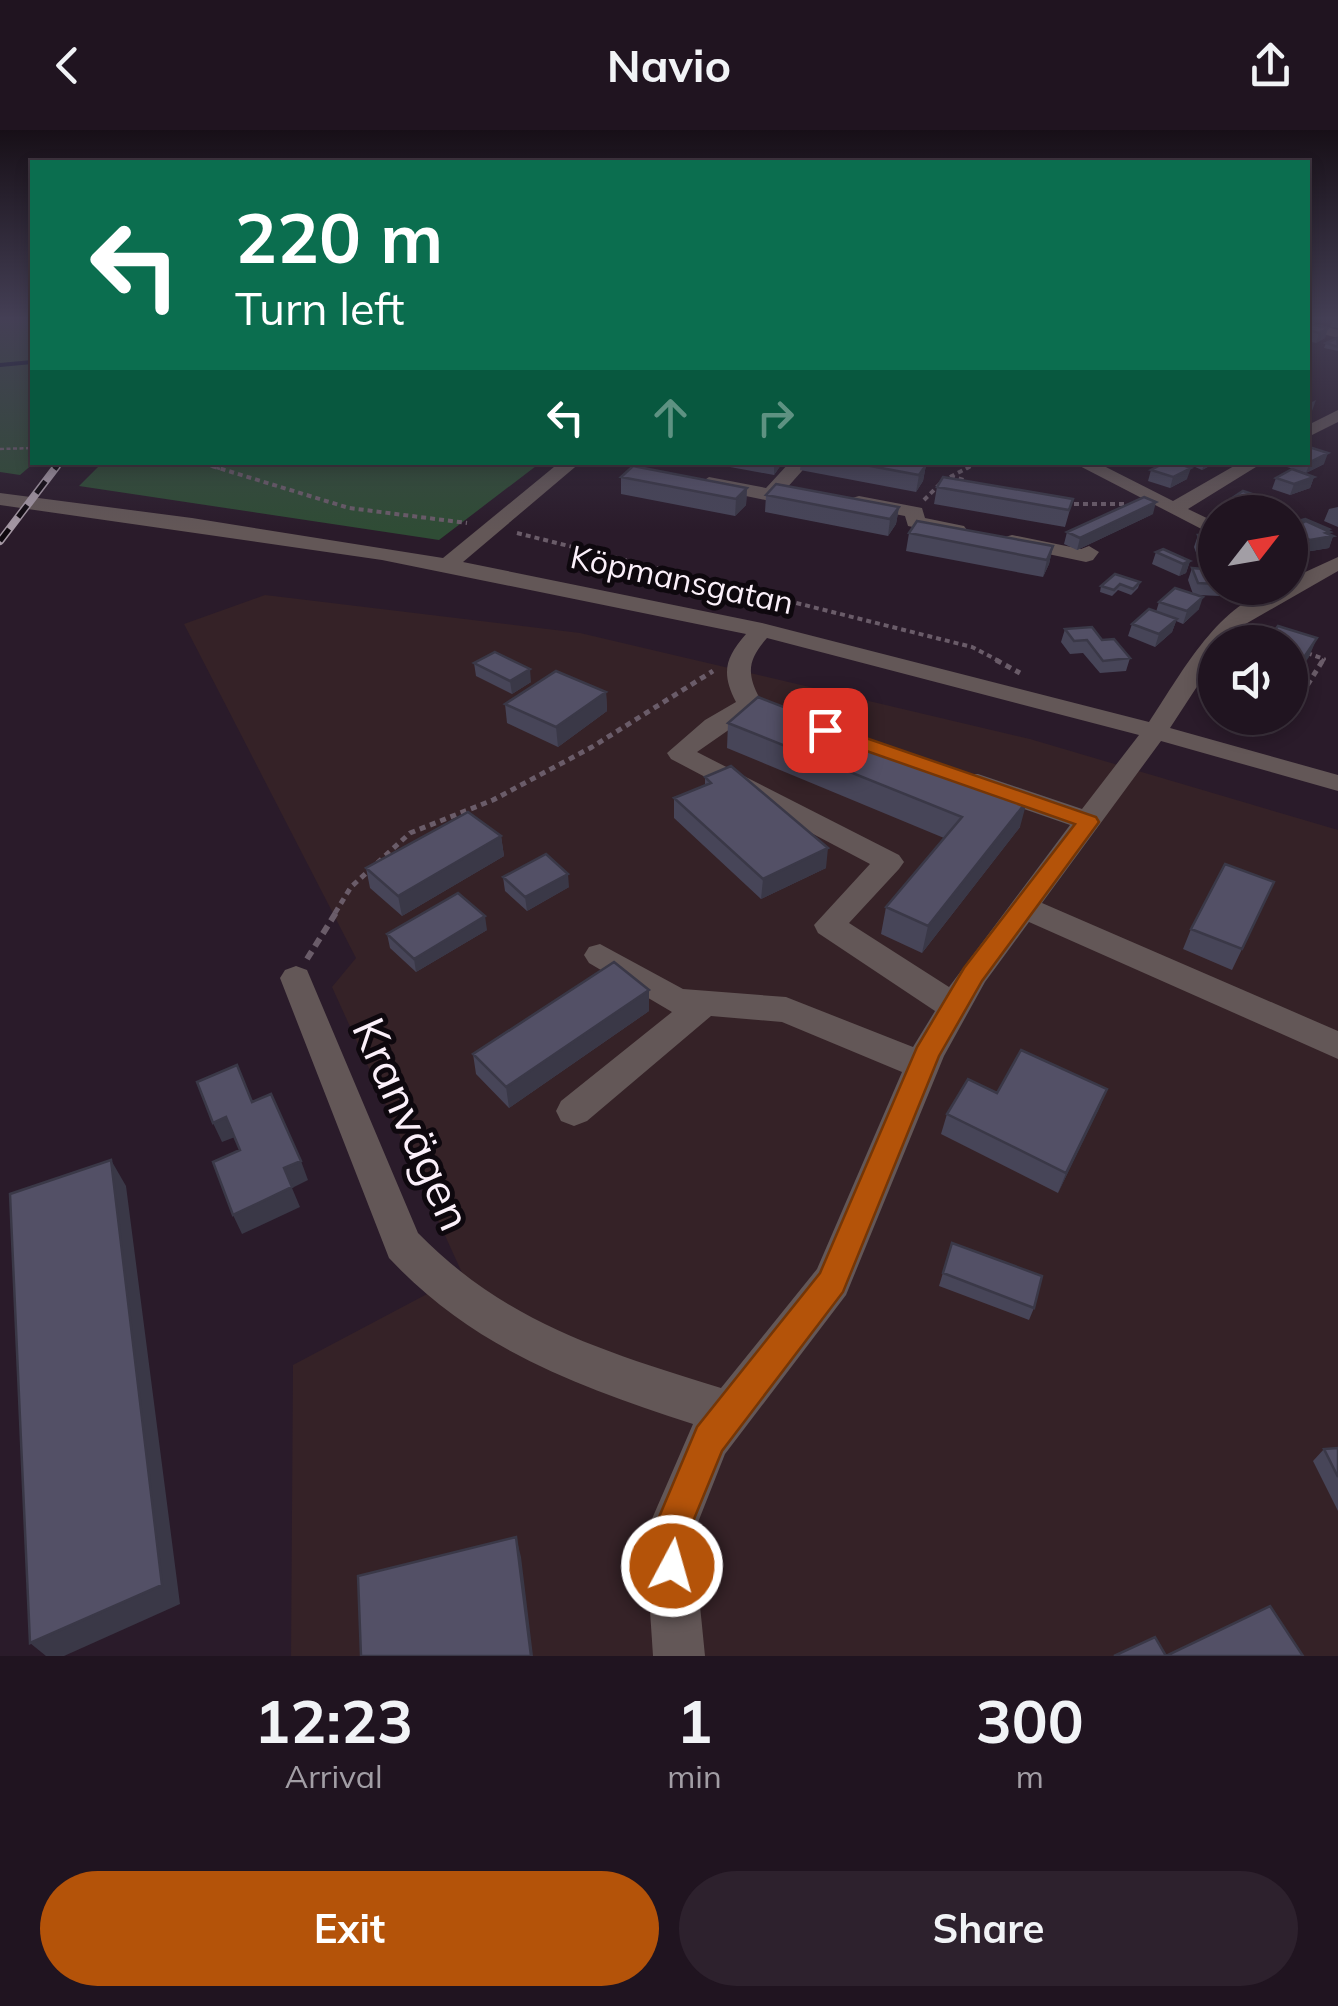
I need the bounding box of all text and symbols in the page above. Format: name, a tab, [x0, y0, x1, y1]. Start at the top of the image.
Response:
text: Navio	[607, 37, 731, 93]
icon: back	[40, 38, 95, 93]
icon: share	[1243, 38, 1298, 93]
text: 220 m	[235, 193, 443, 281]
icon: left	[70, 200, 200, 330]
text: Turn left	[235, 280, 404, 336]
icon: left	[538, 390, 593, 445]
icon: ahead	[643, 390, 698, 445]
icon: right	[748, 390, 803, 445]
north arrow	[1198, 495, 1308, 605]
map controls	[1198, 495, 1308, 735]
street label: Köpmansgatan	[567, 536, 797, 622]
button: sound	[1198, 625, 1308, 735]
pin	[783, 688, 868, 773]
icon: arrive	[798, 703, 853, 758]
street label: Kranvägen	[341, 1009, 485, 1239]
position arrow	[620, 1514, 724, 1618]
text: 12:23	[254, 1683, 413, 1758]
text: 1	[676, 1683, 712, 1758]
text: 300	[976, 1683, 1084, 1758]
text: Arrival	[285, 1756, 383, 1796]
text: min	[667, 1756, 722, 1796]
text: m	[1016, 1756, 1044, 1796]
button: Exit	[40, 1871, 659, 1986]
button: Share	[679, 1871, 1298, 1986]

